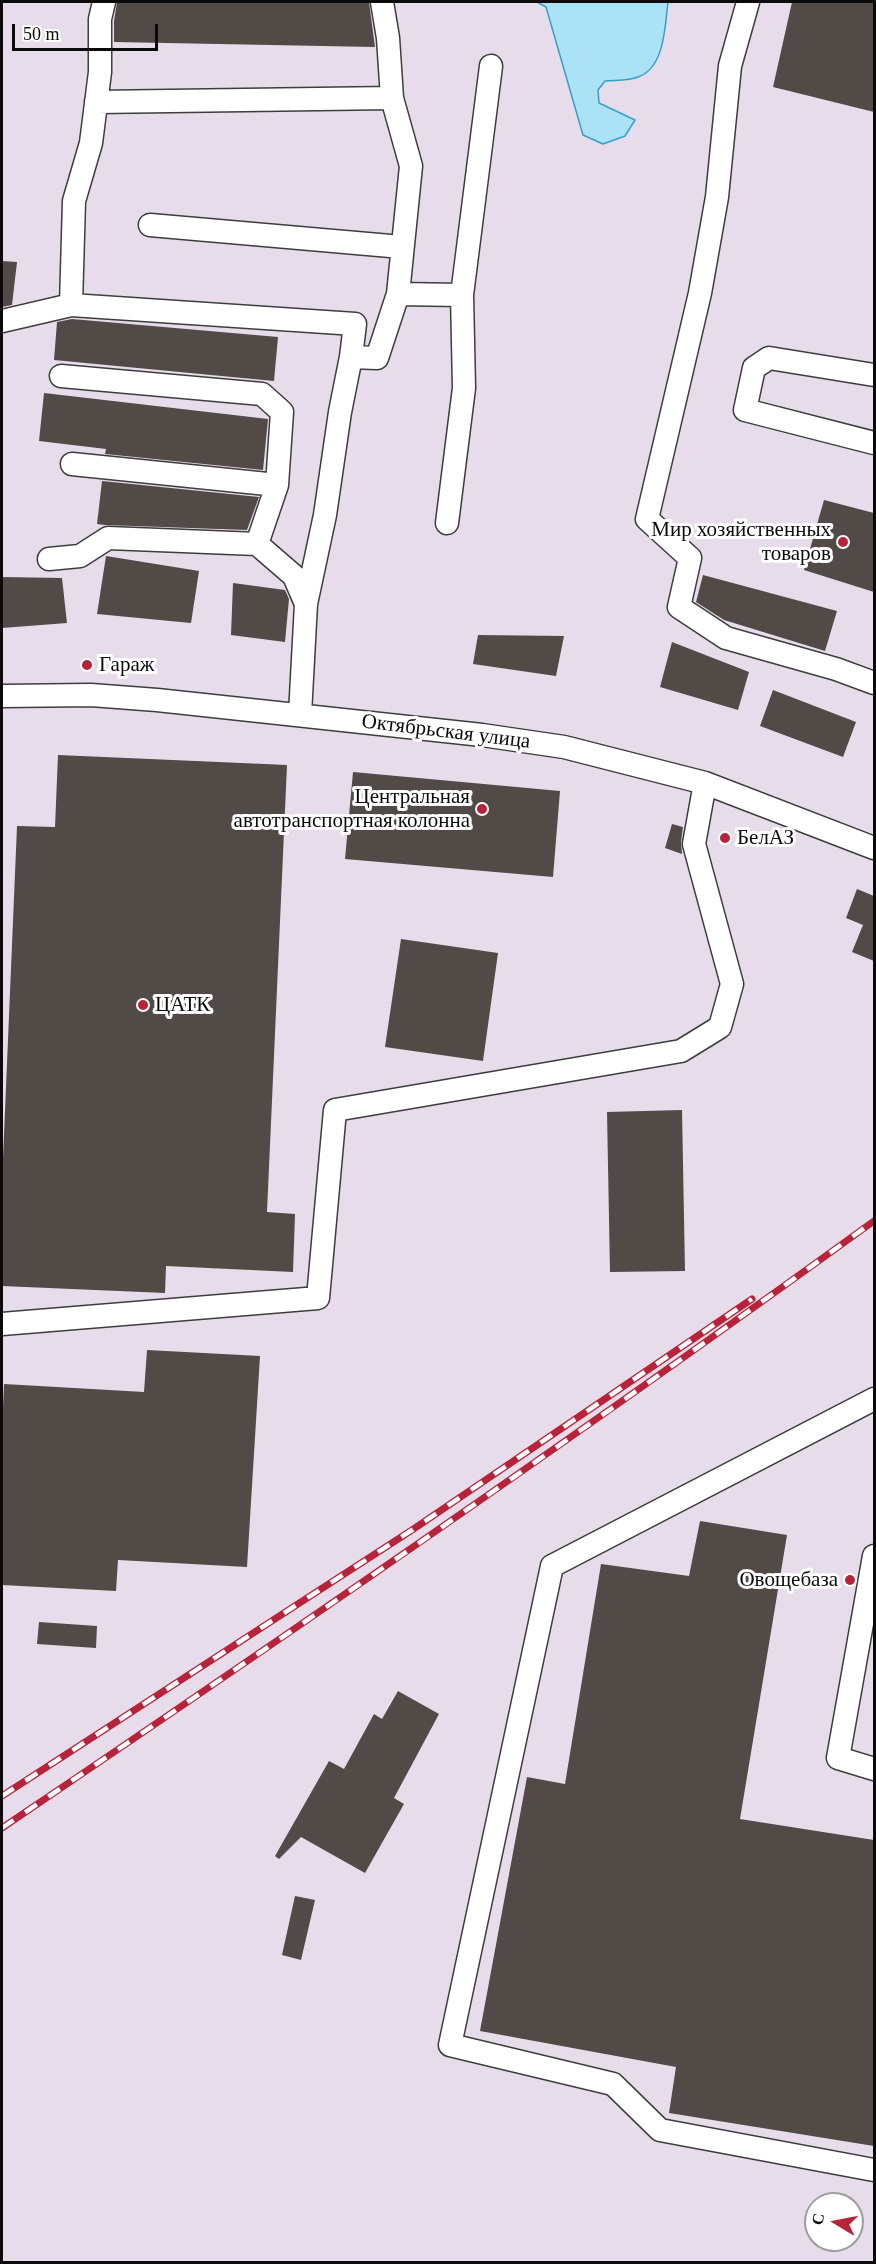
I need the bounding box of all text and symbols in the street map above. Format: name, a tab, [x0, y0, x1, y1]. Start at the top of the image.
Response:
scale bar	[15, 12, 160, 50]
text: 50 m	[23, 24, 60, 44]
place label: Мир хозяйственных товаров	[651, 517, 831, 567]
marker: Мир хозяйственных товаров	[836, 535, 850, 549]
place label: Гараж	[99, 652, 154, 678]
marker: Гараж	[80, 658, 94, 672]
street label: Октябрьская улица	[360, 709, 532, 755]
place label: Центральная автотранспортная колонна	[234, 784, 470, 834]
marker: Центральная автотранспортная колонна	[475, 802, 489, 816]
place label: БелАЗ	[737, 825, 794, 851]
marker: БелАЗ	[718, 831, 732, 845]
place label: ЦАТК	[155, 992, 210, 1018]
marker: ЦАТК	[136, 998, 150, 1012]
place label: Овощебаза	[739, 1567, 838, 1593]
marker: Овощебаза	[843, 1573, 857, 1587]
north arrow	[804, 2192, 864, 2252]
text: С	[808, 2212, 827, 2226]

